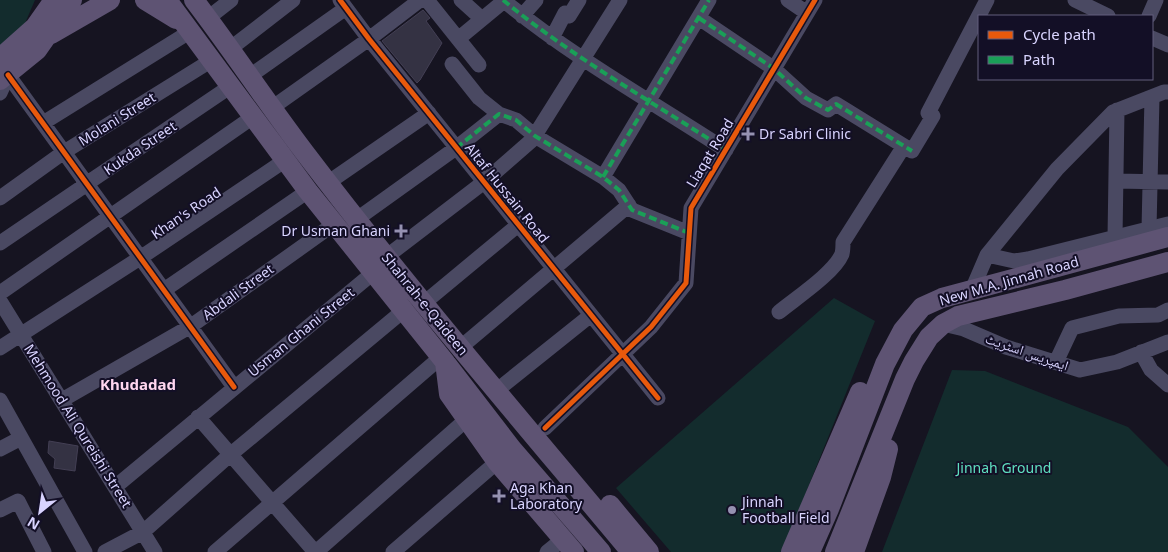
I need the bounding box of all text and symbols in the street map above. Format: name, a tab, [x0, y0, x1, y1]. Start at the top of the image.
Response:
legend	[978, 15, 1153, 80]
text: Cycle path	[1023, 24, 1096, 44]
text: Path	[1023, 49, 1055, 69]
street label: Molani Street	[75, 87, 159, 150]
street label: Liaqat Road	[681, 115, 738, 191]
street label: Kukda Street	[100, 116, 180, 179]
place label: Dr Sabri Clinic	[759, 124, 851, 143]
marker: Dr Sabri Clinic	[741, 127, 755, 141]
street label: Altaf Hussain Road	[461, 139, 554, 247]
street label: Khan's Road	[147, 182, 224, 243]
place label: Dr Usman Ghani	[281, 221, 390, 240]
marker: Dr Usman Ghani	[394, 224, 408, 238]
street label: Shahrah-e-Qaideen	[378, 248, 473, 359]
street label: New M.A. Jinnah Road	[937, 252, 1081, 310]
street label: Abdali Street	[198, 259, 277, 324]
street label: Usman Ghani Street	[243, 283, 358, 380]
street label: ایمپریس اسٹریٹ	[983, 328, 1071, 375]
street label: Mehmood Ali Qureishi Street	[20, 340, 137, 511]
district label: Khudadad	[100, 374, 176, 394]
park label: Jinnah Ground	[955, 458, 1051, 477]
place label: Aga Khan Laboratory	[510, 478, 583, 513]
north arrow	[15, 487, 65, 537]
marker: Aga Khan Laboratory	[492, 489, 506, 503]
place label: Jinnah Football Field	[740, 492, 830, 527]
marker: Jinnah Football Field	[726, 504, 738, 516]
text: N	[24, 513, 43, 535]

